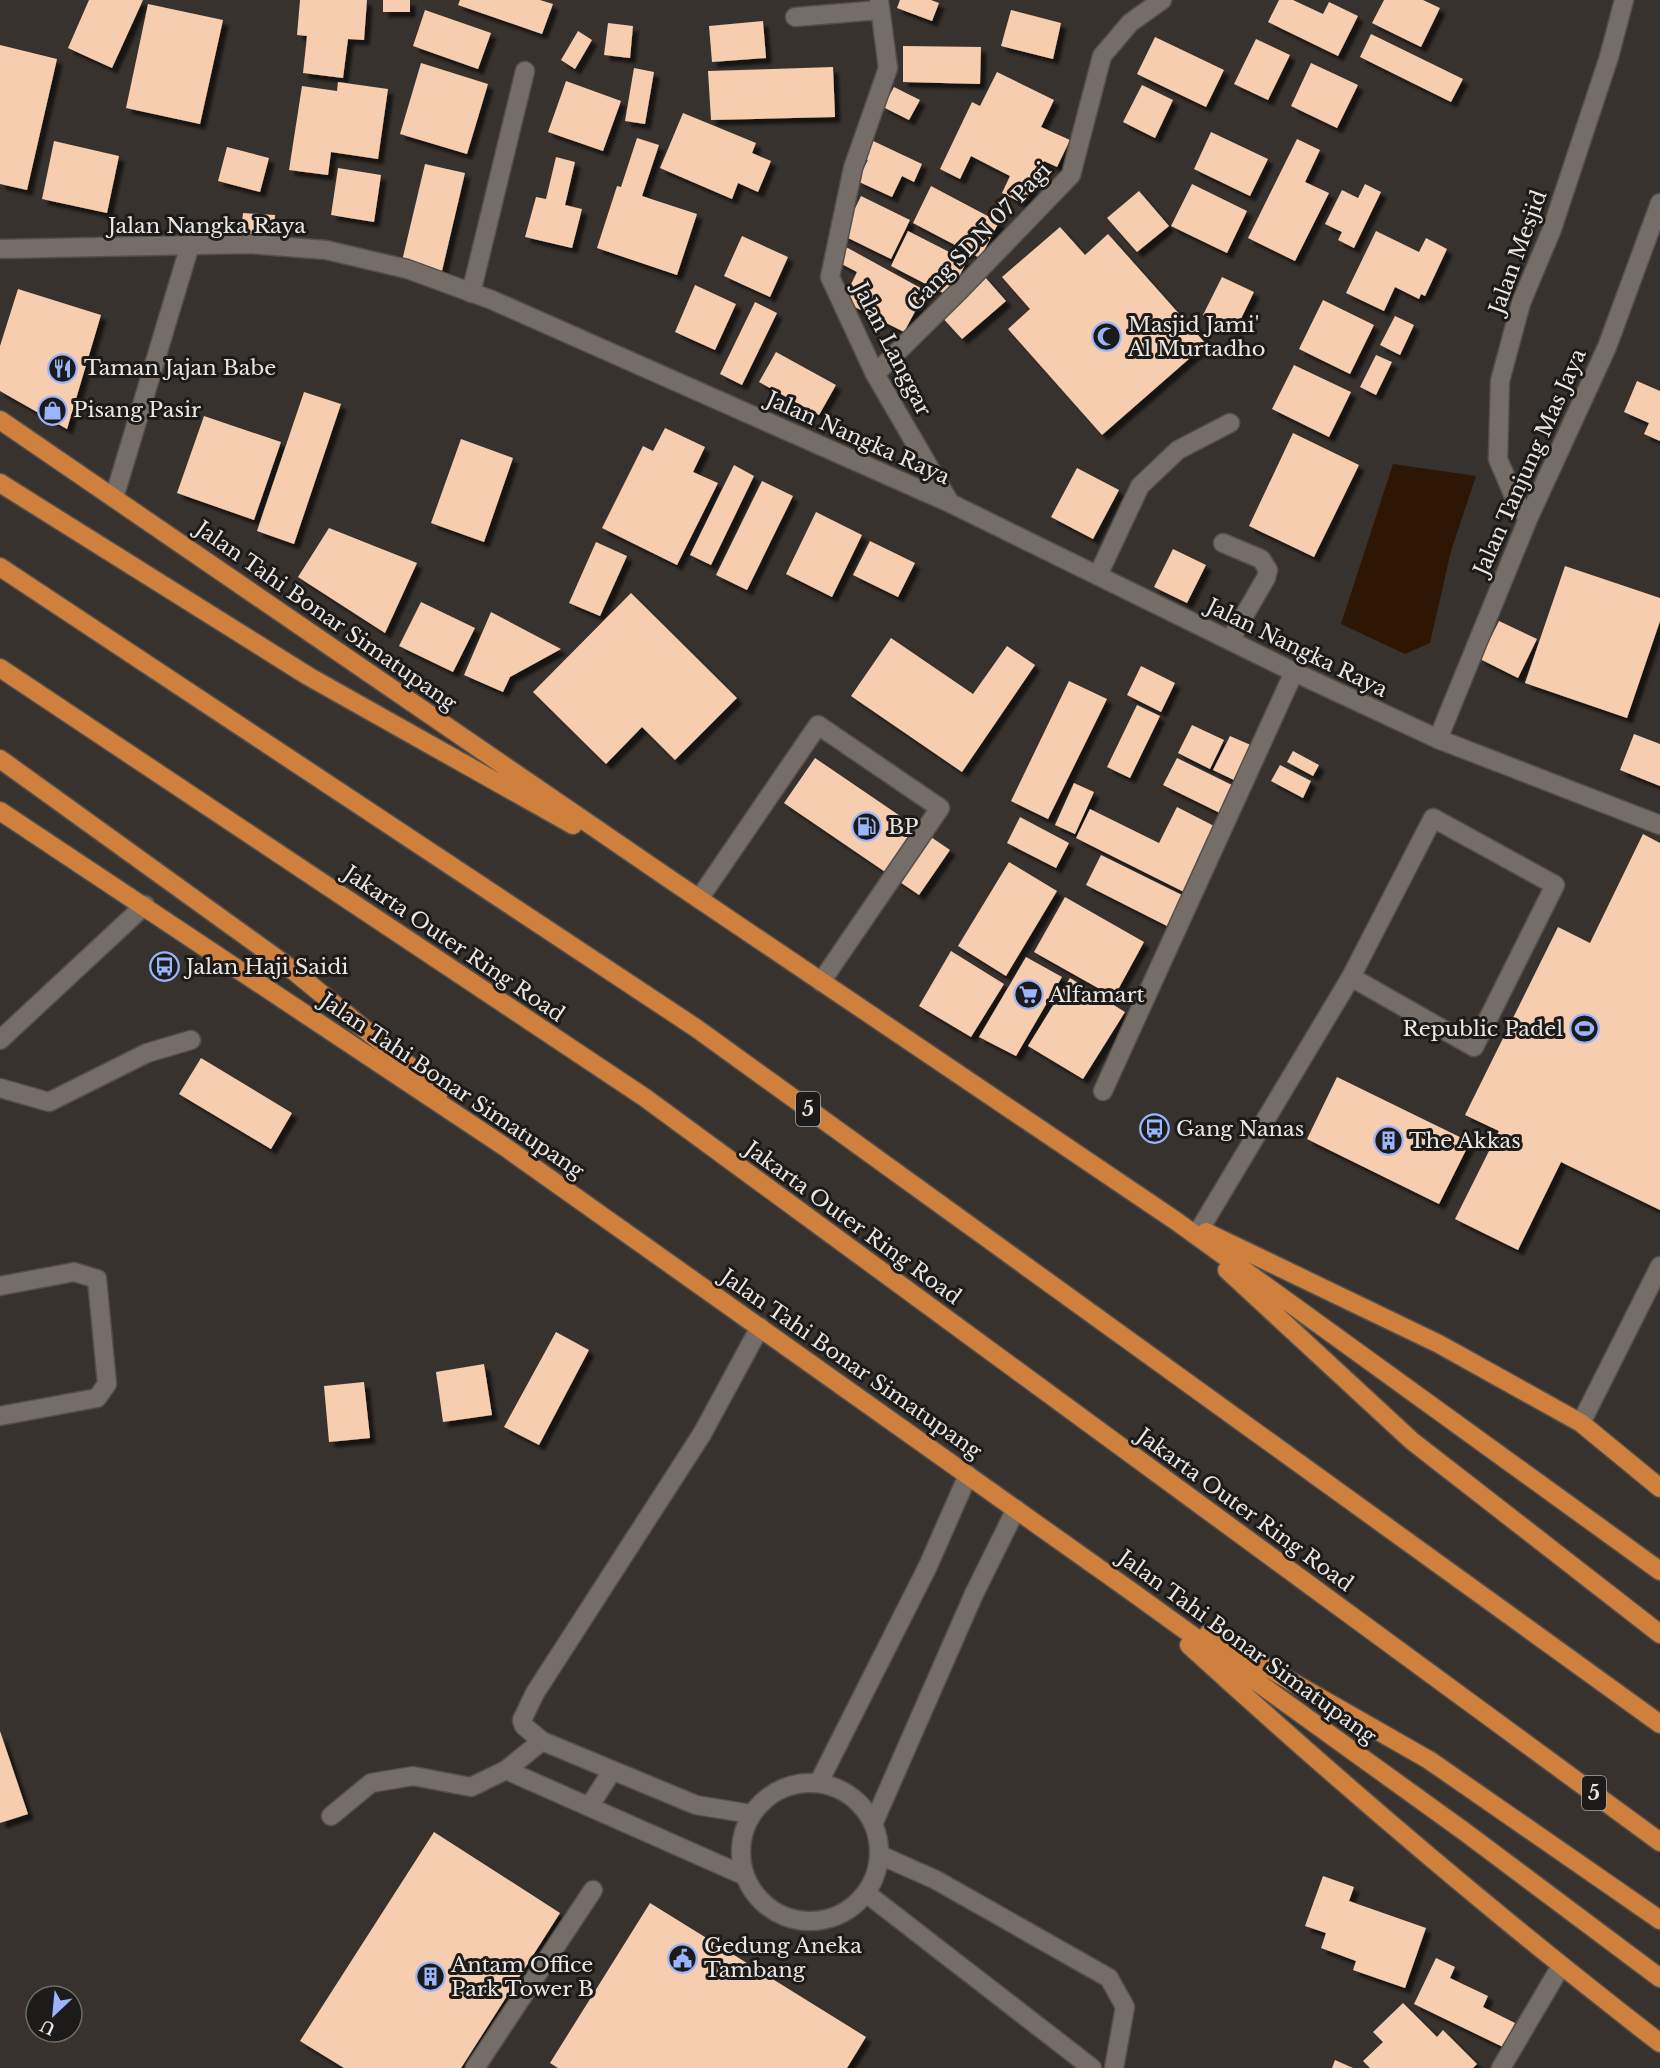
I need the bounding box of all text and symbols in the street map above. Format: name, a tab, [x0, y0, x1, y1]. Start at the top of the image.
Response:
street label: Gang SDN 07 Pagi	[901, 157, 1057, 317]
street label: Jalan Mesjid	[1483, 187, 1552, 320]
street label: Jalan Nangka Raya	[105, 213, 306, 239]
street label: Jalan Langgar	[846, 275, 937, 420]
place label: Masjid Jami' Al Murtadho	[1127, 312, 1266, 362]
mosque icon: Masjid Jami' Al Murtadho	[1091, 321, 1123, 353]
street label: Jalan Tanjung Mas Jaya	[1467, 344, 1592, 582]
restaurant icon: Taman Jajan Babe	[47, 352, 79, 384]
place label: Taman Jajan Babe	[84, 355, 276, 381]
street label: Jalan Nangka Raya	[760, 385, 954, 490]
shop icon: Pisang Pasir	[36, 394, 68, 426]
place label: Pisang Pasir	[73, 397, 201, 423]
street label: Jalan Tahi Bonar Simatupang	[188, 514, 462, 717]
street label: Jalan Nangka Raya	[1200, 592, 1392, 703]
fuel station icon: BP	[851, 811, 883, 843]
place label: BP	[888, 814, 918, 840]
street label: Jakarta Outer Ring Road	[336, 859, 569, 1028]
bus stop icon: Jalan Haji Saidi	[149, 951, 181, 983]
place label: Jalan Haji Saidi	[183, 954, 348, 980]
supermarket icon: Alfamart	[1012, 979, 1044, 1011]
place label: Alfamart	[1048, 982, 1145, 1008]
street label: Jalan Tahi Bonar Simatupang	[313, 986, 589, 1184]
sports icon: Republic Padel	[1568, 1013, 1600, 1045]
place label: Republic Padel	[1402, 1016, 1563, 1042]
road number: 5	[796, 1092, 820, 1126]
bus stop icon: Gang Nanas	[1139, 1113, 1171, 1145]
place label: Gang Nanas	[1176, 1116, 1304, 1142]
building icon: The Akkas	[1372, 1125, 1404, 1157]
place label: The Akkas	[1409, 1128, 1521, 1154]
street label: Jakarta Outer Ring Road	[737, 1134, 966, 1310]
street label: Jalan Tahi Bonar Simatupang	[713, 1262, 987, 1465]
street label: Jakarta Outer Ring Road	[1129, 1421, 1358, 1597]
street label: Jalan Tahi Bonar Simatupang	[1110, 1543, 1381, 1750]
road number: 5	[1582, 1776, 1606, 1810]
place label: Gedung Aneka Tambang	[704, 1933, 862, 1983]
public building icon: Gedung Aneka Tambang	[667, 1942, 699, 1974]
place label: Antam Office Park Tower B	[450, 1952, 594, 2002]
building icon: Antam Office Park Tower B	[414, 1961, 446, 1993]
north arrow	[24, 1984, 84, 2044]
text: U	[37, 2015, 58, 2040]

